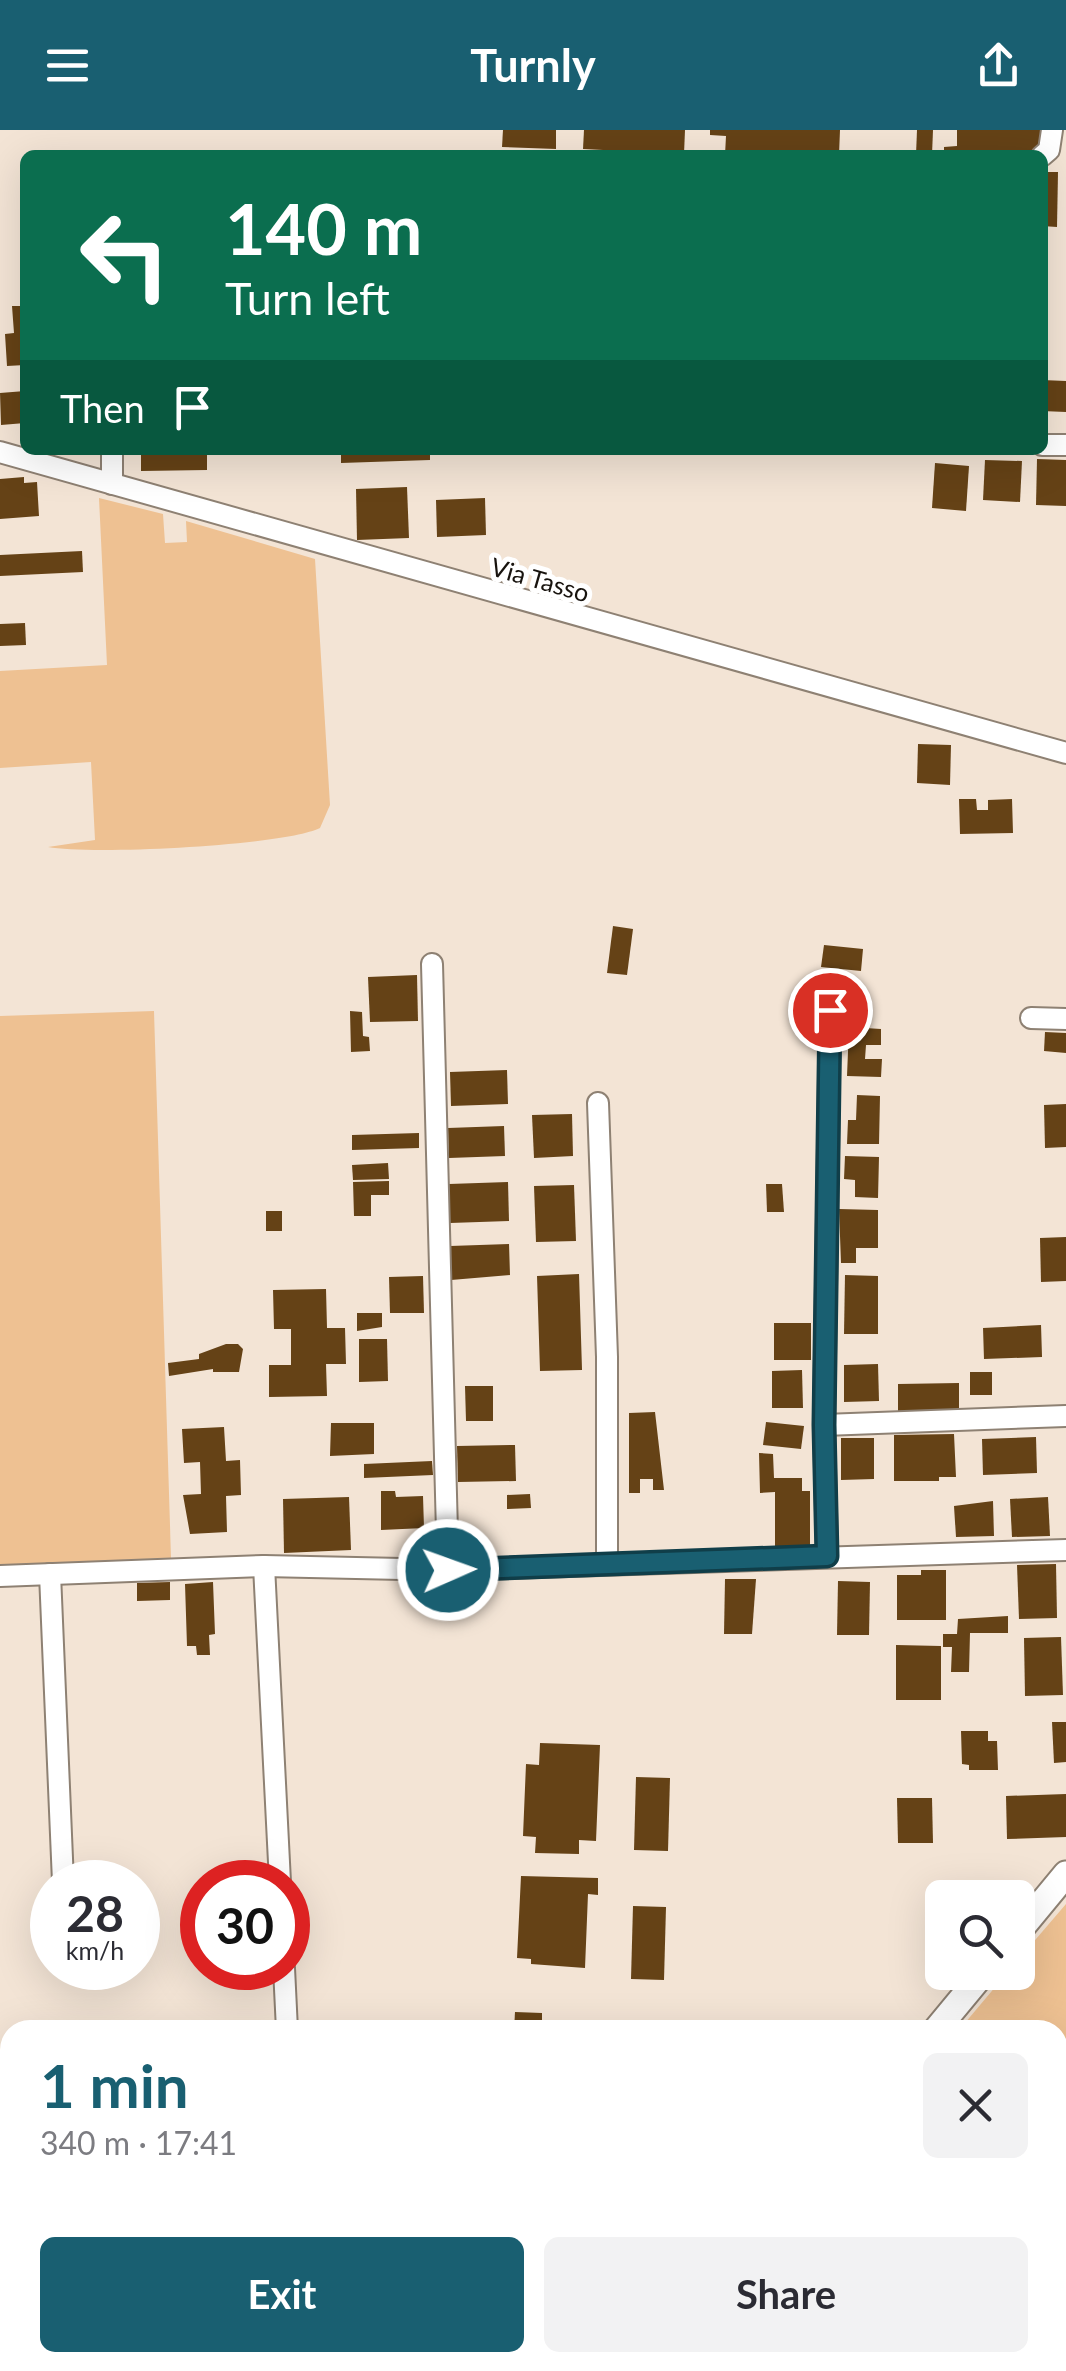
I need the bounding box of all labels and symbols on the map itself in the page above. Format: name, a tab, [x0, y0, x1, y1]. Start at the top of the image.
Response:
street label: Via Tasso	[488, 551, 593, 607]
pin	[788, 968, 873, 1053]
position arrow	[396, 1518, 500, 1622]
speed limit sign: 30	[180, 1860, 310, 1990]

